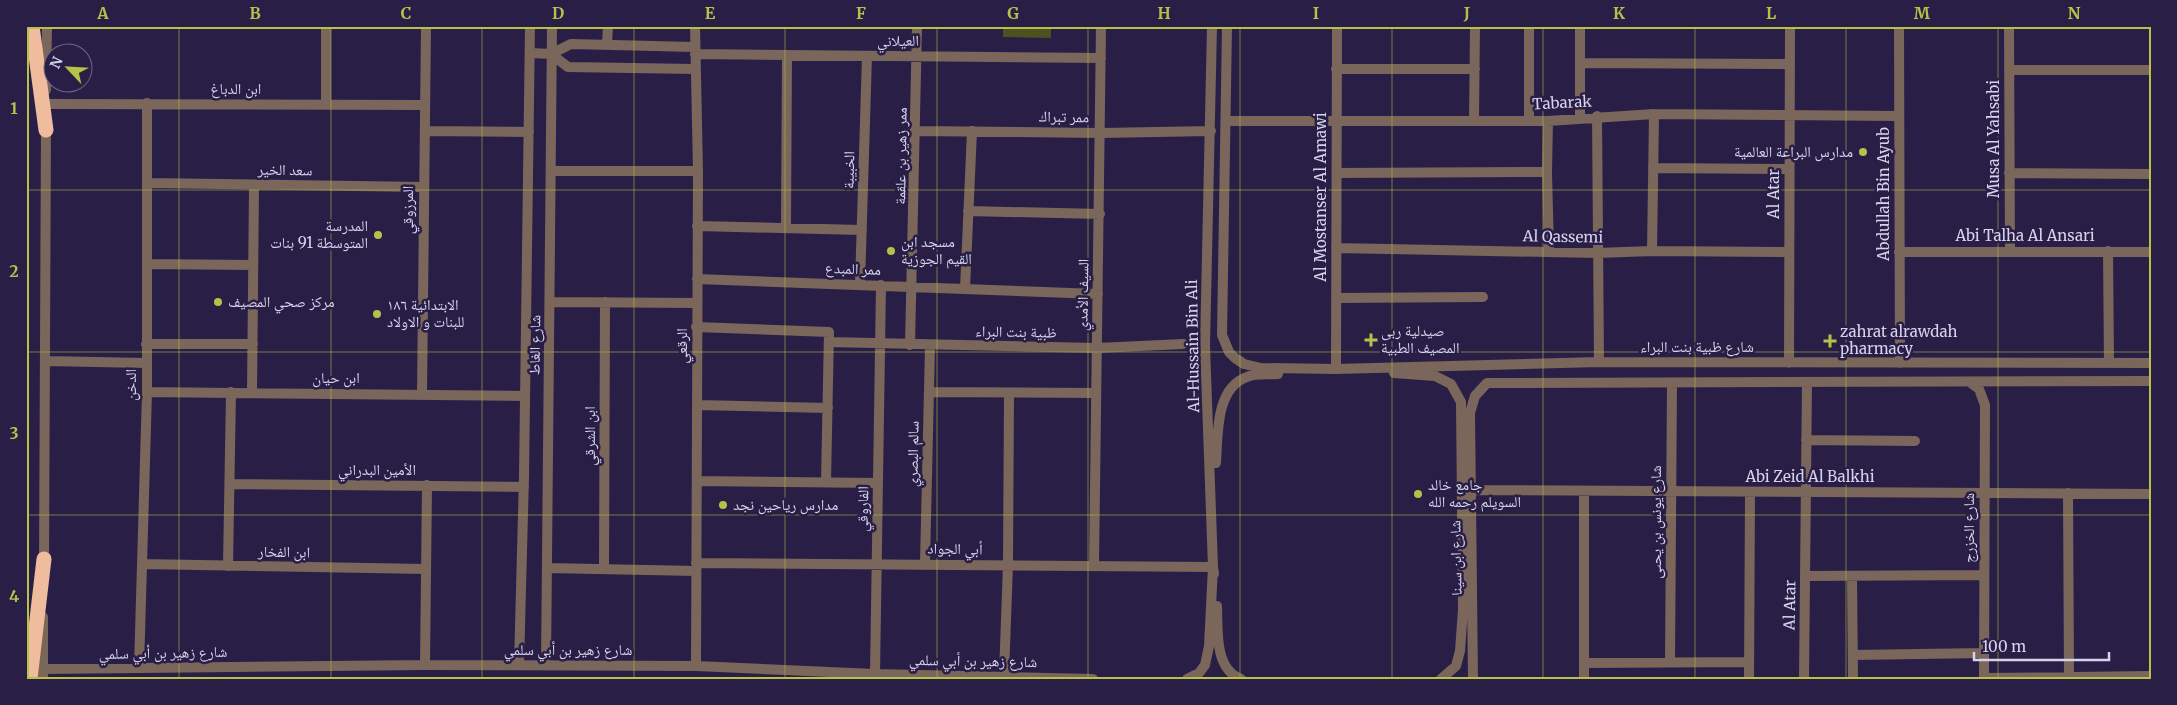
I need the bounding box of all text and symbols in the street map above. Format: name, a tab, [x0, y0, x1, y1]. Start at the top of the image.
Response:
text: A	[96, 3, 109, 23]
text: B	[249, 3, 261, 23]
text: C	[401, 3, 411, 23]
text: D	[552, 3, 564, 23]
text: E	[705, 3, 716, 23]
text: F	[856, 3, 866, 23]
text: G	[1007, 3, 1019, 23]
text: H	[1157, 3, 1171, 23]
text: I	[1313, 3, 1319, 23]
text: J	[1463, 3, 1470, 23]
text: K	[1613, 3, 1625, 23]
text: L	[1766, 3, 1776, 23]
text: M	[1914, 3, 1931, 23]
text: N	[2068, 3, 2081, 23]
street label: العيلاني	[877, 31, 919, 53]
north arrow	[42, 42, 92, 92]
text: N	[46, 54, 67, 71]
street label: ابن الدباغ	[211, 79, 261, 99]
street label: Musa Al Yahsabi	[1984, 80, 2003, 198]
street label: Tabarak	[1532, 91, 1593, 114]
text: 1	[10, 98, 18, 118]
street label: ممر زهير بن علقمة	[890, 107, 912, 205]
street label: ممر تبراك	[1039, 107, 1089, 126]
street label: Al Mostanser Al Amawi	[1311, 112, 1330, 283]
street label: Abdullah Bin Ayub	[1874, 127, 1893, 262]
place label: مدارس البراعة العالمية	[1734, 142, 1853, 162]
marker: مدارس البراعة العالمية	[1857, 146, 1869, 158]
street label: الخبيبة	[839, 151, 858, 189]
street label: سعد الخير	[256, 160, 313, 179]
street label: Al Atar	[1764, 169, 1783, 220]
street label: المرزوقي	[398, 186, 420, 234]
place label: المدرسة المتوسطة 91 بنات	[270, 216, 368, 252]
street label: Al Qassemi	[1522, 226, 1603, 247]
street label: Abi Talha Al Ansari	[1954, 226, 2095, 245]
marker: المدرسة المتوسطة 91 بنات	[372, 229, 384, 241]
place label: مسجد ابن القيم الجوزية	[901, 232, 972, 269]
marker: مسجد ابن القيم الجوزية	[885, 245, 897, 257]
street label: ممر المبدع	[825, 258, 882, 280]
street label: السيف الأمدي	[1072, 259, 1095, 331]
text: 2	[9, 261, 19, 281]
street label: Al-Hussain Bin Ali	[1182, 279, 1203, 414]
place label: مركز صحي المصيف	[228, 292, 335, 314]
place label: الابتدائية ١٨٦ للبنات و الاولاد	[387, 295, 464, 331]
marker: مركز صحي المصيف	[212, 296, 224, 308]
marker: الابتدائية ١٨٦ للبنات و الاولاد	[371, 308, 383, 320]
street label: شارع الغاط	[524, 315, 546, 375]
street label: ظبية بنت البراء	[975, 321, 1057, 342]
place label: صيدلية ربى المصيف الطبية	[1381, 321, 1460, 357]
place label: zahrat alrawdah pharmacy	[1840, 322, 1957, 358]
street label: الرقعي	[672, 328, 694, 364]
marker: صيدلية ربى المصيف الطبية	[1365, 334, 1377, 346]
marker: zahrat alrawdah pharmacy	[1824, 335, 1836, 347]
street label: شارع ظبية بنت البراء	[1640, 337, 1754, 357]
street label: ابن حيان	[312, 368, 360, 388]
street label: الدخن	[121, 369, 141, 401]
street label: ابن الشرقي	[580, 406, 602, 466]
street label: سالم البصري	[902, 420, 925, 487]
text: 3	[9, 423, 19, 443]
street label: الأمين البدراني	[338, 460, 416, 482]
street label: شارع يونس بن يحىى	[1646, 465, 1666, 579]
street label: Abi Zeid Al Balkhi	[1744, 467, 1875, 486]
place label: جامع خالد السويلم رحمه الله	[1428, 475, 1521, 512]
street label: الفاروقي	[853, 486, 875, 532]
marker: جامع خالد السويلم رحمه الله	[1412, 488, 1424, 500]
street label: شارع الخزرج	[1959, 493, 1979, 563]
place label: مدارس رياحين نجد	[733, 495, 838, 515]
marker: مدارس رياحين نجد	[717, 499, 729, 511]
street label: شارع ابن سينا	[1445, 520, 1467, 596]
street label: أبي الجواد	[927, 539, 983, 561]
street label: ابن الفخار	[257, 542, 310, 562]
street label: Al Atar	[1780, 580, 1799, 631]
text: 4	[9, 586, 19, 606]
scale bar	[1974, 630, 2110, 662]
text: 100 m	[1982, 637, 2026, 656]
street label: شارع زهير بن أبي سلمي	[504, 640, 632, 662]
street label: شارع زهير بن أبي سلمي	[99, 642, 228, 666]
street label: شارع زهير بن أبي سلمي	[909, 650, 1038, 674]

